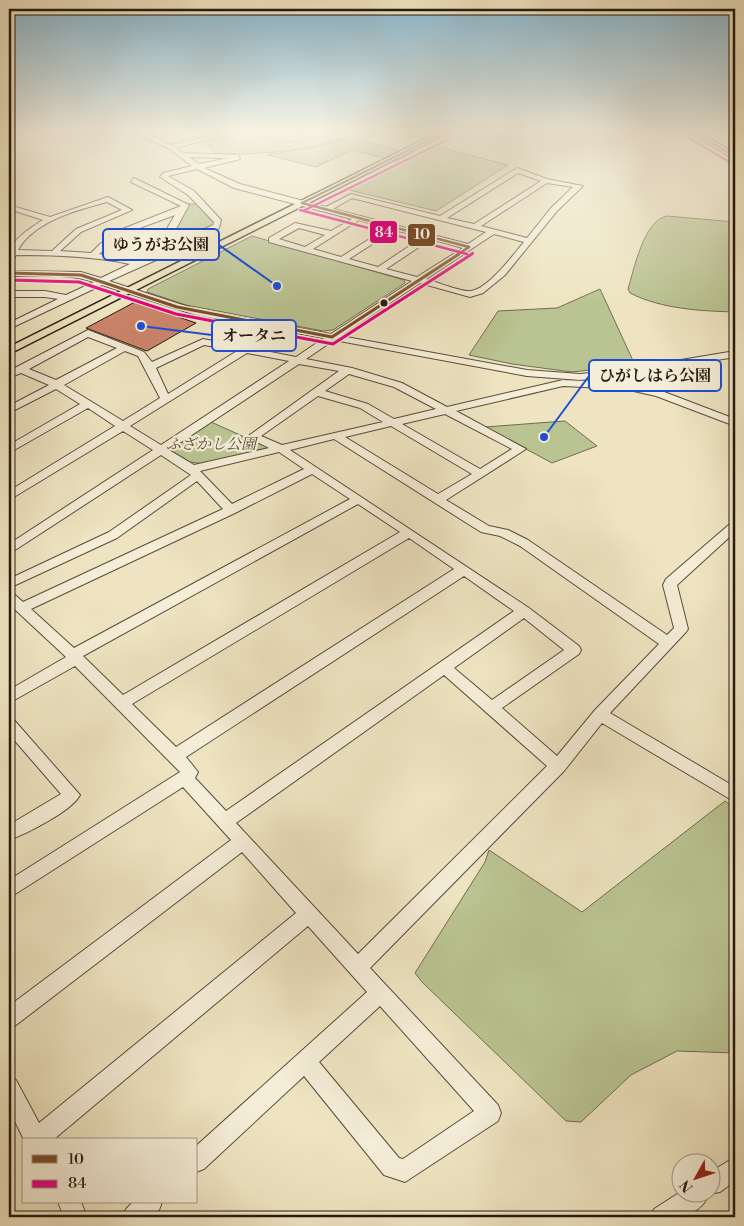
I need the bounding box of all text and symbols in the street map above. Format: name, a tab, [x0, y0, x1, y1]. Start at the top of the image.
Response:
line badge: 84	[369, 220, 398, 244]
line badge: 10	[407, 223, 436, 247]
text: 84	[375, 224, 393, 242]
text: 10	[414, 226, 430, 244]
callout: ゆうがお公園	[103, 229, 219, 260]
text: ゆうがお公園	[113, 235, 209, 255]
unlabelled marker	[379, 298, 389, 308]
callout: オータニ	[212, 320, 296, 351]
text: オータニ	[222, 326, 286, 346]
callout: ひがしはら公園	[589, 360, 721, 391]
text: ひがしはら公園	[599, 366, 711, 386]
park label: ふざかし公園	[166, 435, 259, 454]
legend	[22, 1138, 198, 1204]
text: 10	[68, 1150, 84, 1169]
north arrow	[672, 1154, 722, 1204]
text: 84	[68, 1174, 86, 1193]
text: N	[676, 1176, 697, 1196]

